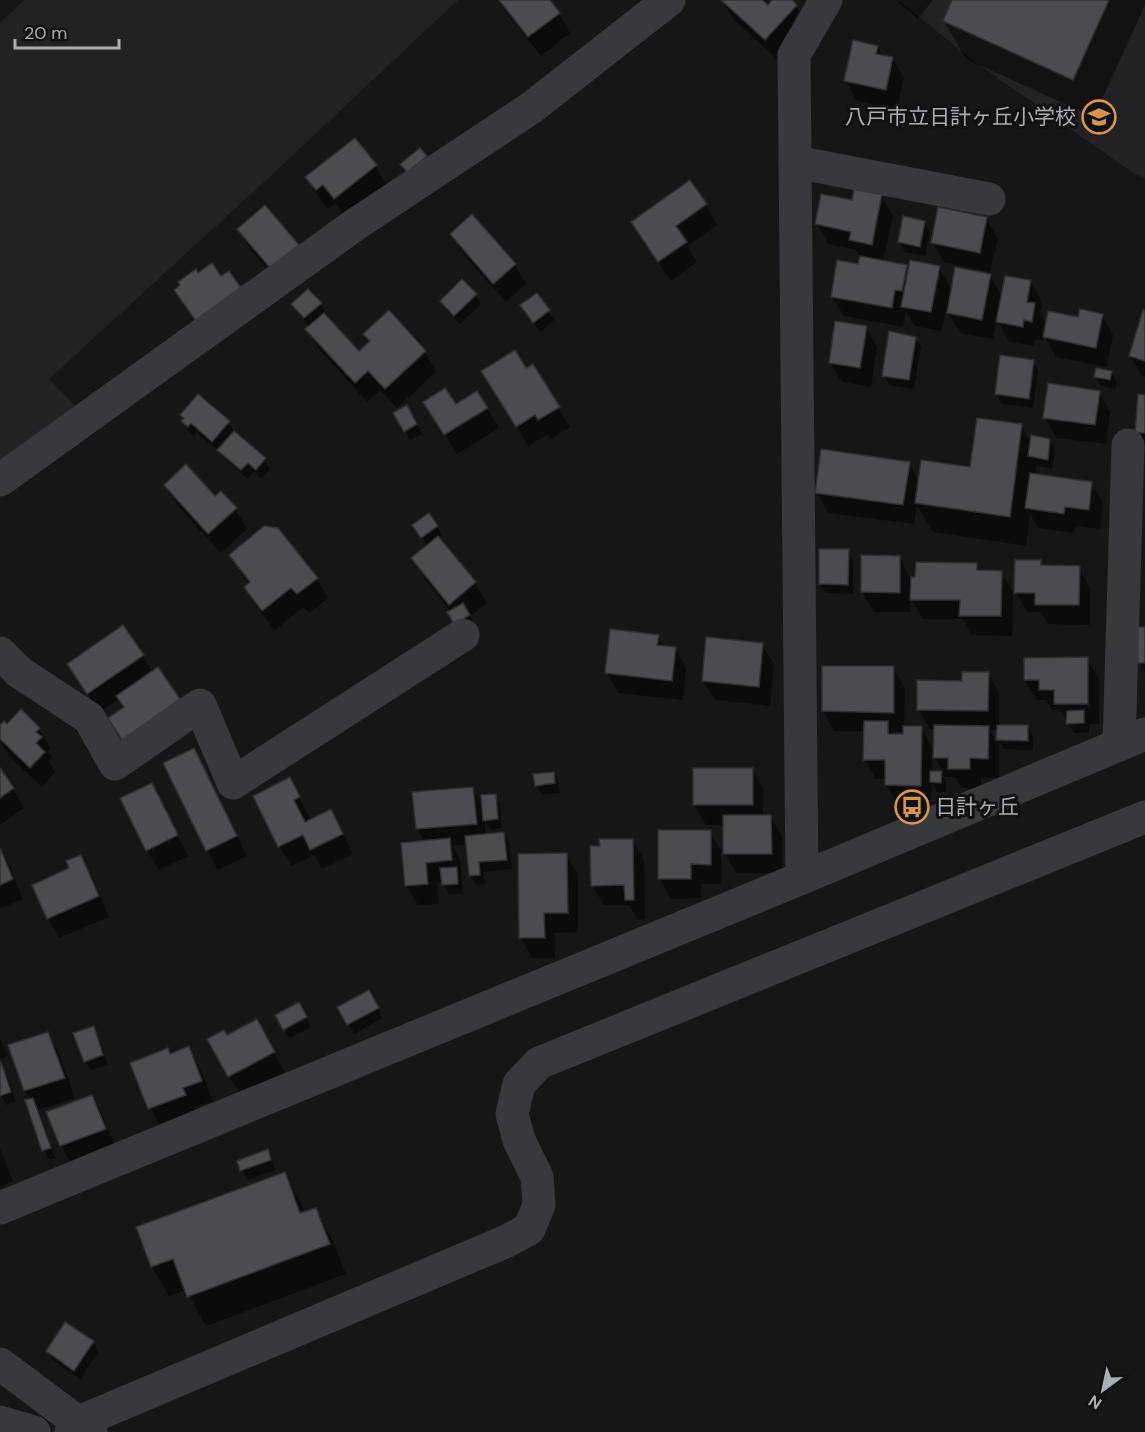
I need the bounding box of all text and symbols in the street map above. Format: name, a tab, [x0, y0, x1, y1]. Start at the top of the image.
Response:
scale bar	[15, 12, 118, 50]
text: 20 m	[24, 21, 67, 45]
school or university icon: 八戸市立日計ヶ丘小学校	[1081, 99, 1117, 135]
place label: 八戸市立日計ヶ丘小学校	[845, 103, 1076, 131]
bus stop icon: 日計ヶ丘	[894, 789, 930, 825]
place label: 日計ヶ丘	[935, 793, 1019, 821]
north arrow	[1073, 1360, 1133, 1420]
text: N	[1084, 1390, 1106, 1414]

